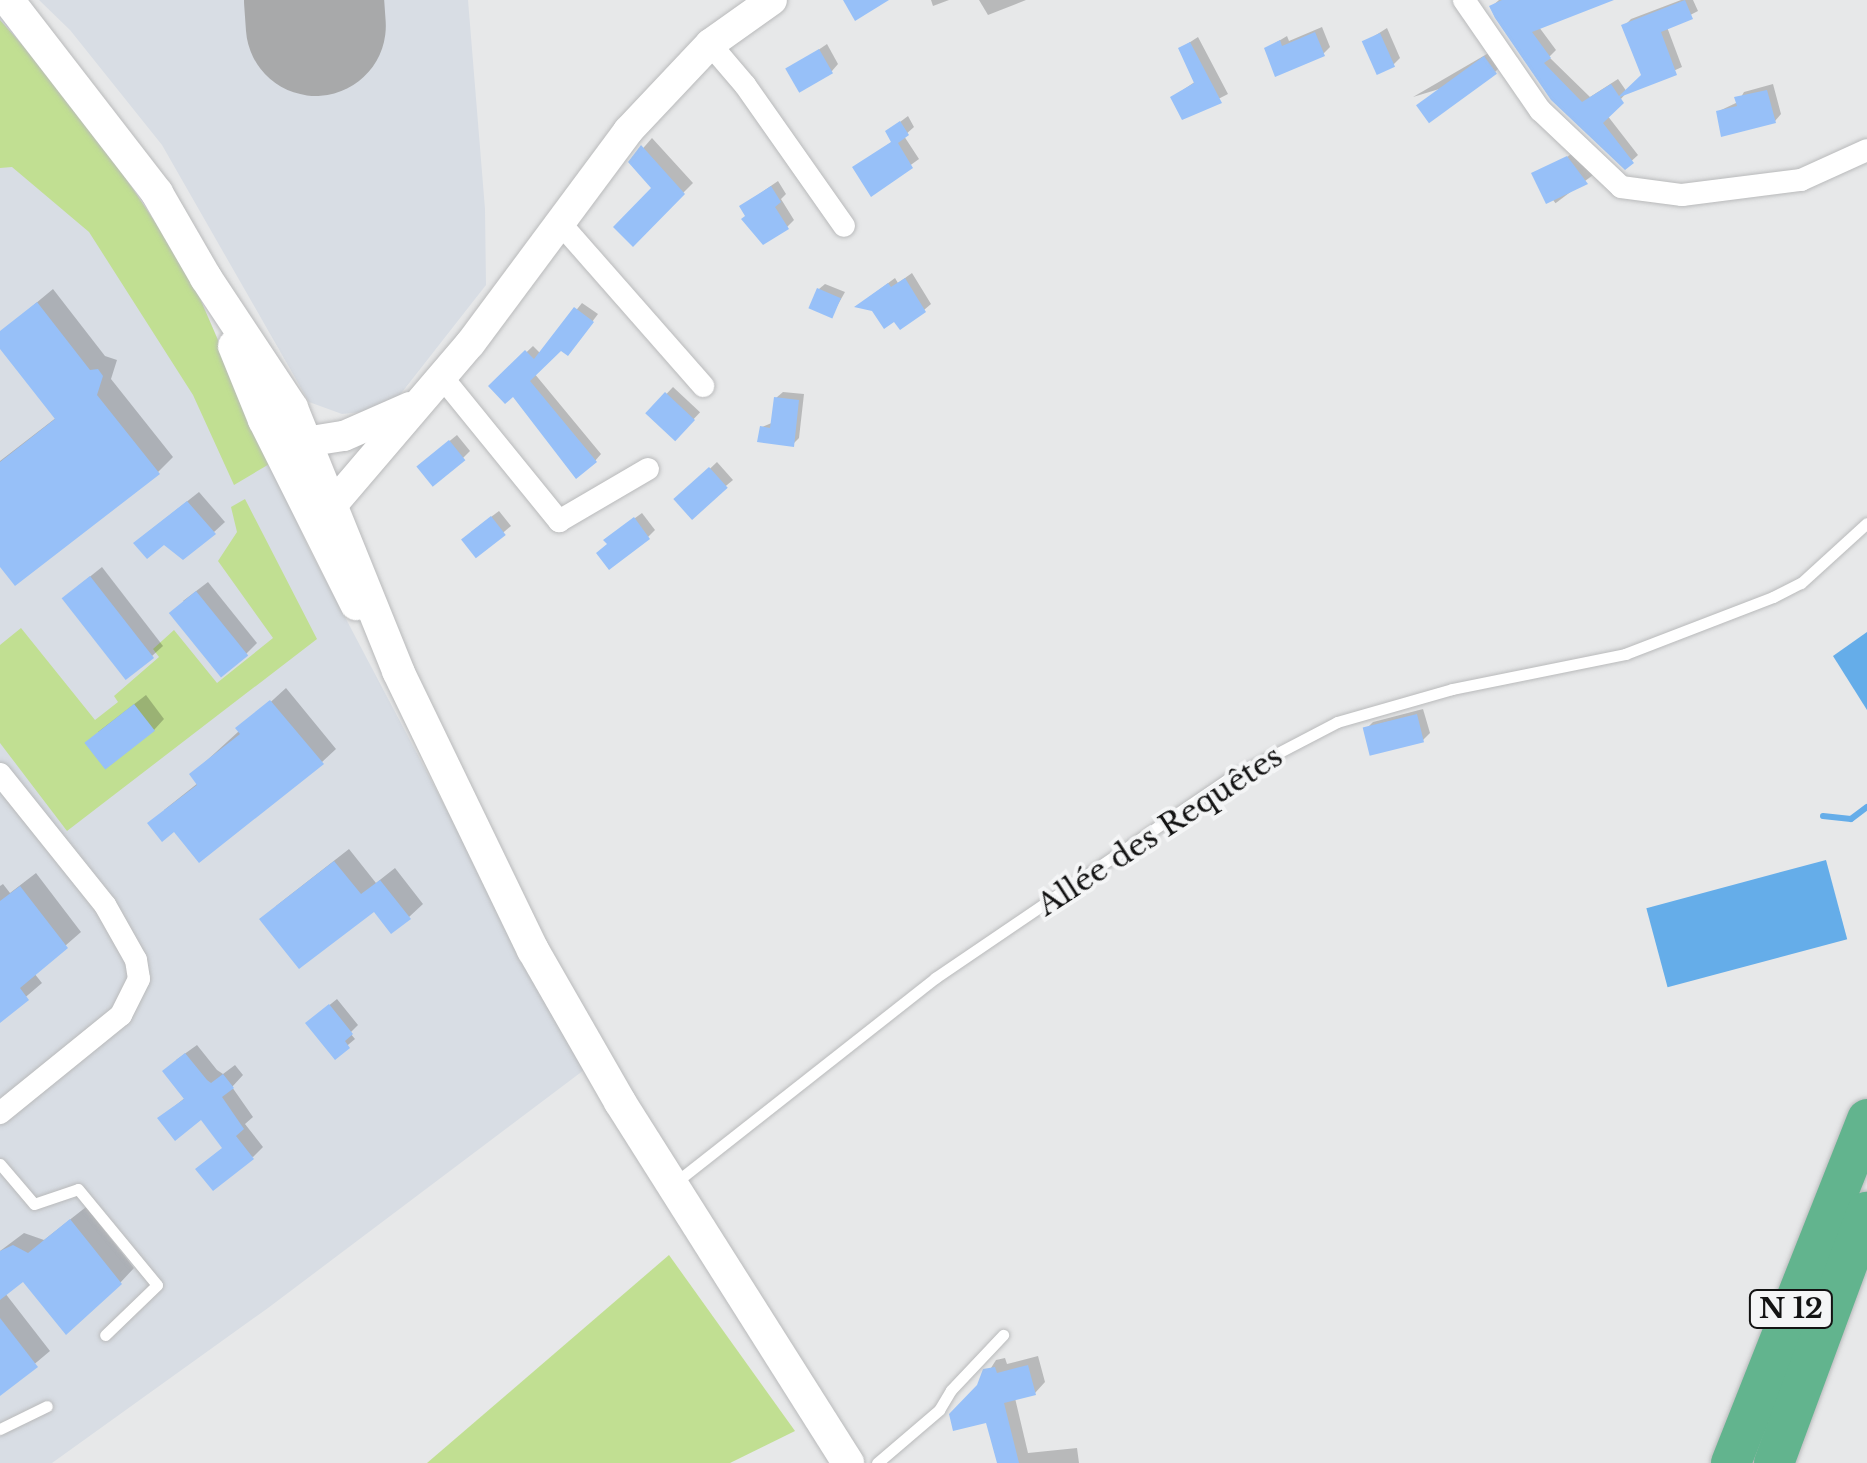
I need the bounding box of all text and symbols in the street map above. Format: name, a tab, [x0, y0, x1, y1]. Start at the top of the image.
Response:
street label: Allée des Requêtes	[1031, 738, 1289, 924]
road number: N 12	[1748, 1286, 1834, 1332]

